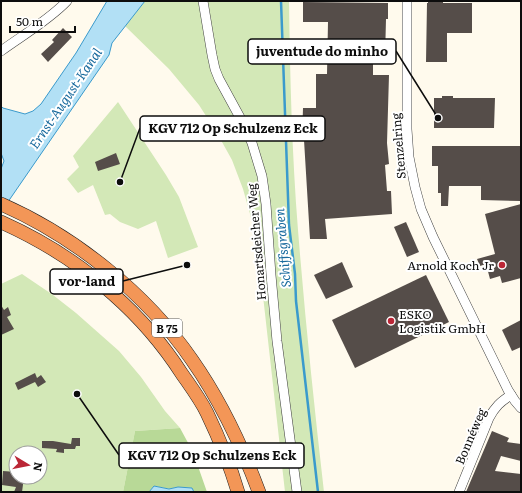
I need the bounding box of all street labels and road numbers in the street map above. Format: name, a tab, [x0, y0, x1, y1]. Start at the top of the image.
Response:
street label: Stenzelring	[386, 112, 410, 180]
street label: Honartsdeicher Weg	[242, 183, 270, 301]
road number: B 75	[152, 319, 182, 337]
street label: Bonnéweg	[450, 405, 490, 467]

